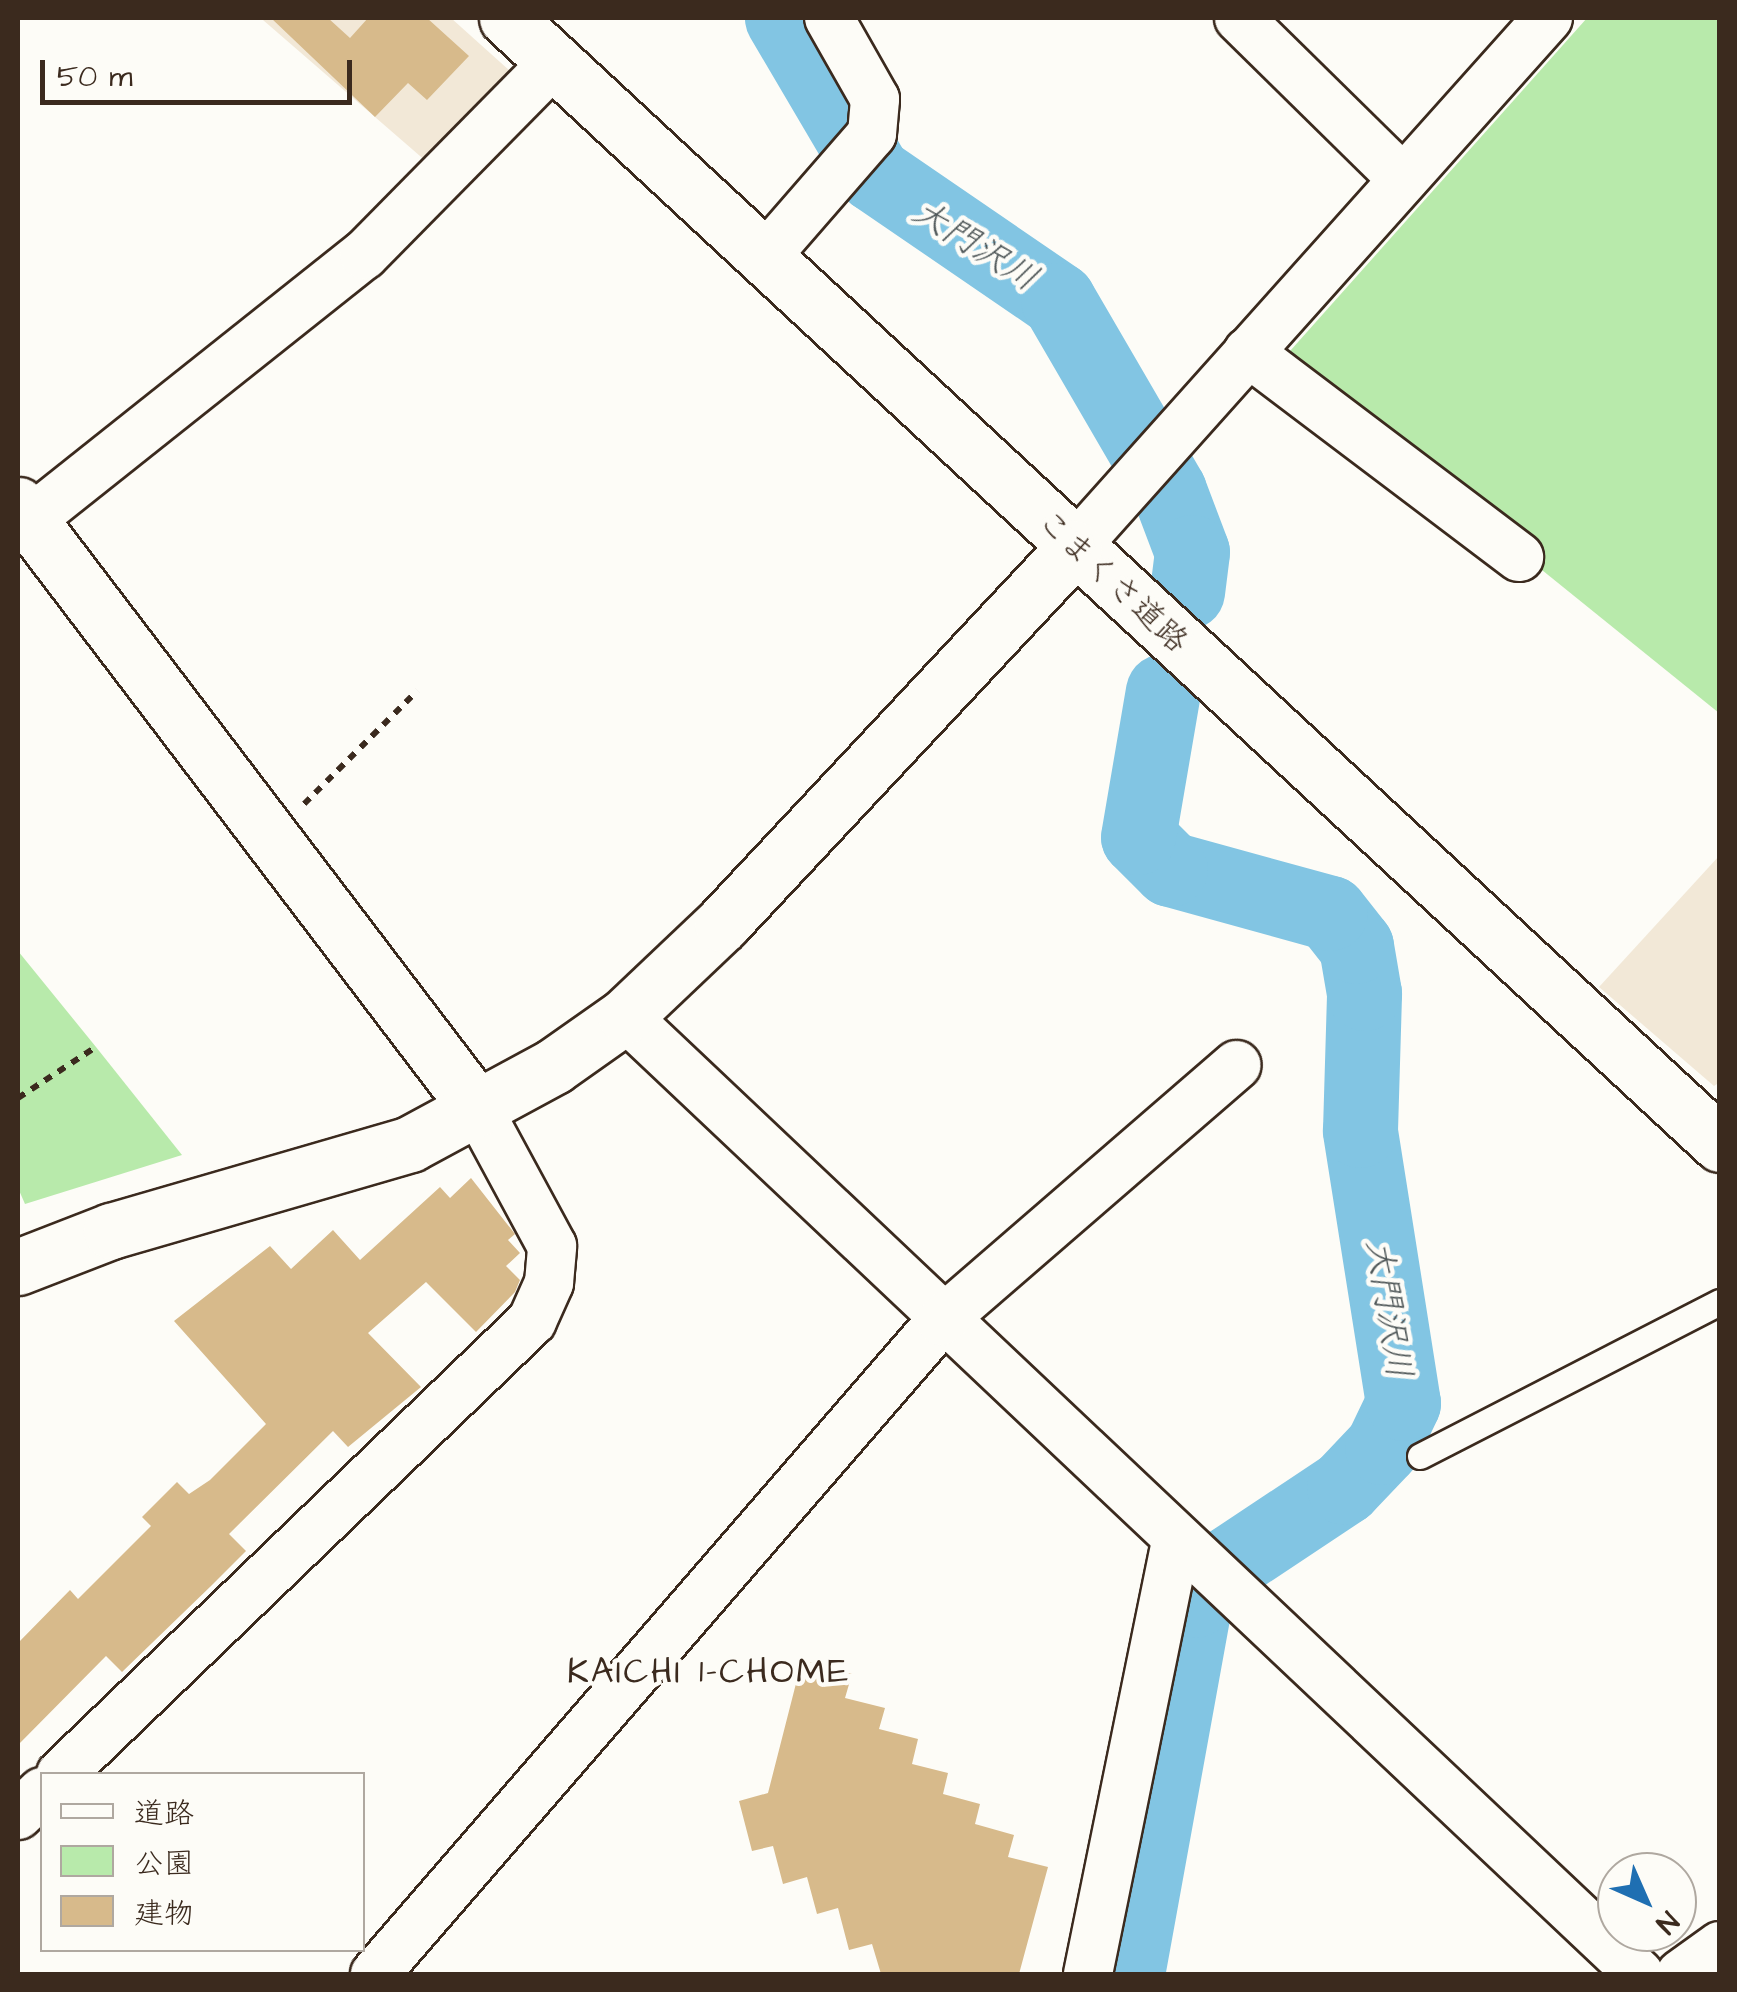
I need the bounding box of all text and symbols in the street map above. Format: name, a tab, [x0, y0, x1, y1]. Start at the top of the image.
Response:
scale bar	[45, 40, 358, 102]
text: 50 m	[57, 56, 133, 98]
water label: 大門沢川	[905, 191, 1045, 301]
street label: こまくさ道路	[1029, 502, 1195, 662]
water label: 大門沢川	[1356, 1237, 1420, 1381]
district label: KAICHI 1-CHOME	[567, 1651, 851, 1693]
legend	[40, 1772, 365, 1952]
text: 道路	[134, 1793, 194, 1835]
text: 公園	[134, 1843, 194, 1885]
north arrow	[1597, 1852, 1697, 1952]
text: 建物	[134, 1893, 194, 1935]
text: N	[1647, 1902, 1687, 1942]

